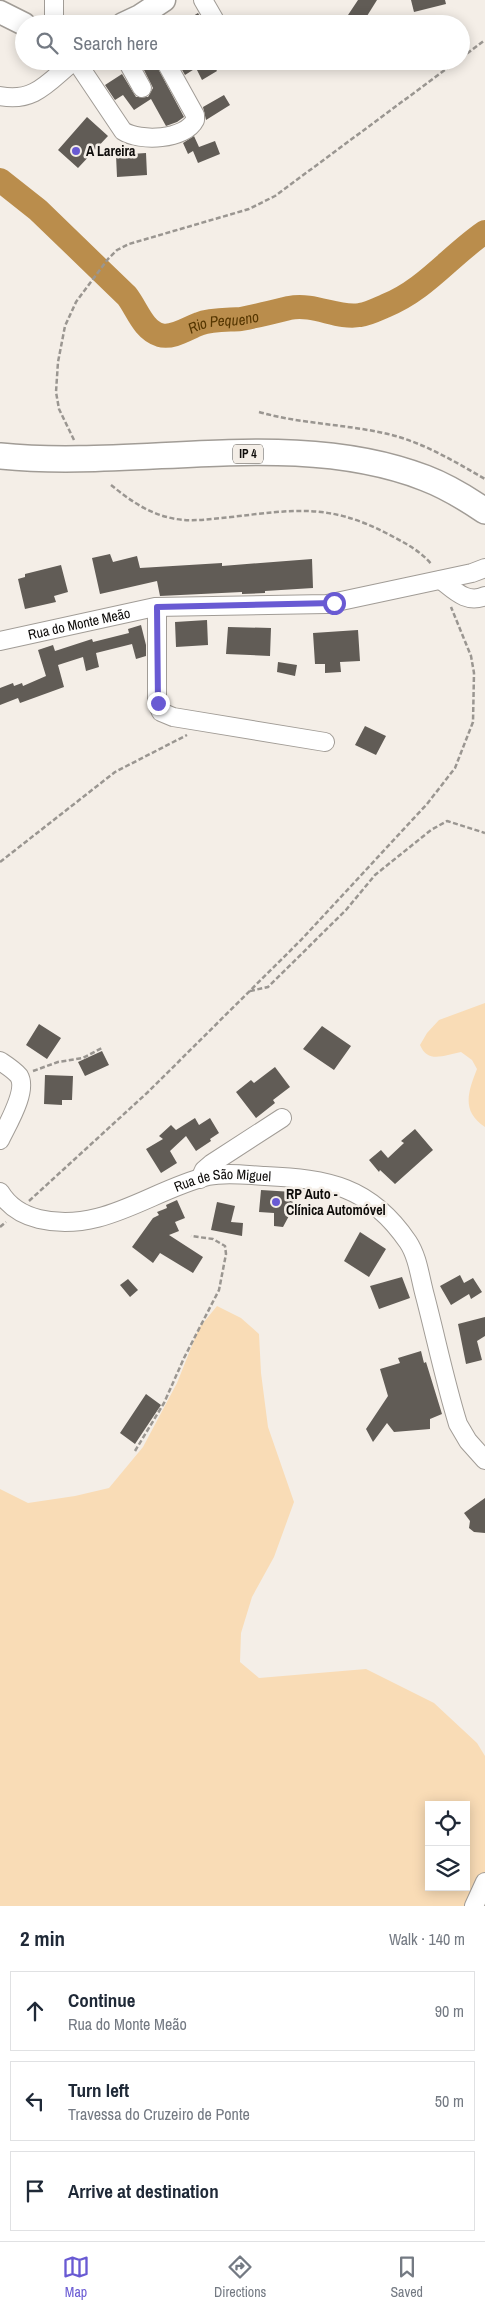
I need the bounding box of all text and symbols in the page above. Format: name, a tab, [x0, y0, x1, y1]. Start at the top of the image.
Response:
search box	[15, 15, 470, 70]
icon: search	[33, 29, 61, 57]
text: Search here	[73, 30, 158, 56]
place label: A Lareira	[86, 142, 136, 160]
marker: A Lareira	[70, 145, 82, 157]
water label: Rio Pequeno	[184, 305, 261, 338]
road number: IP 4	[233, 444, 263, 464]
route start	[323, 592, 346, 615]
street label: Rua do Monte Meão	[26, 604, 132, 644]
route end	[147, 692, 170, 715]
street label: Rua de São Miguel	[171, 1165, 272, 1196]
place label: RP Auto - Clínica Automóvel	[286, 1185, 386, 1219]
marker: RP Auto - Clínica Automóvel	[270, 1196, 282, 1208]
map controls	[425, 1801, 470, 1891]
button: locate	[425, 1801, 470, 1846]
button: layers	[425, 1846, 470, 1891]
text: 2 min	[20, 1924, 65, 1953]
text: Walk · 140 m	[389, 1928, 465, 1950]
text: Continue	[68, 1987, 136, 2013]
icon: ahead	[21, 1997, 49, 2025]
text: 90 m	[435, 2000, 464, 2022]
text: Rua do Monte Meão	[68, 2013, 187, 2035]
text: Turn left	[68, 2077, 129, 2103]
icon: left	[21, 2087, 49, 2115]
text: 50 m	[435, 2090, 464, 2112]
text: Travessa do Cruzeiro de Ponte	[68, 2103, 250, 2125]
icon: arrive	[21, 2177, 49, 2205]
text: Arrive at destination	[68, 2178, 219, 2204]
tab: Map	[62, 2253, 90, 2301]
tab: Directions	[214, 2253, 266, 2301]
tab: Saved	[390, 2253, 423, 2301]

